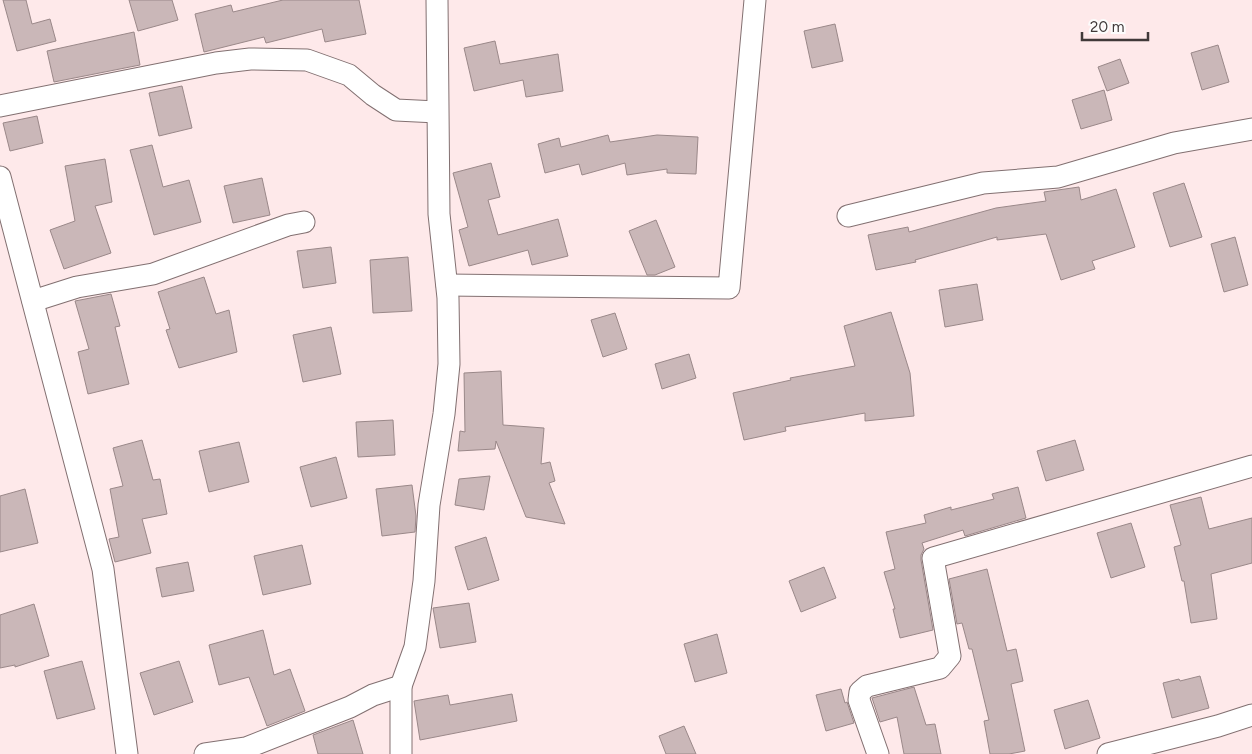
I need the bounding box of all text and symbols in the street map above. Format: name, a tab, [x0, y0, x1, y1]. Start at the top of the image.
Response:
scale bar	[1082, 10, 1148, 42]
text: 20 m	[1090, 18, 1124, 36]

